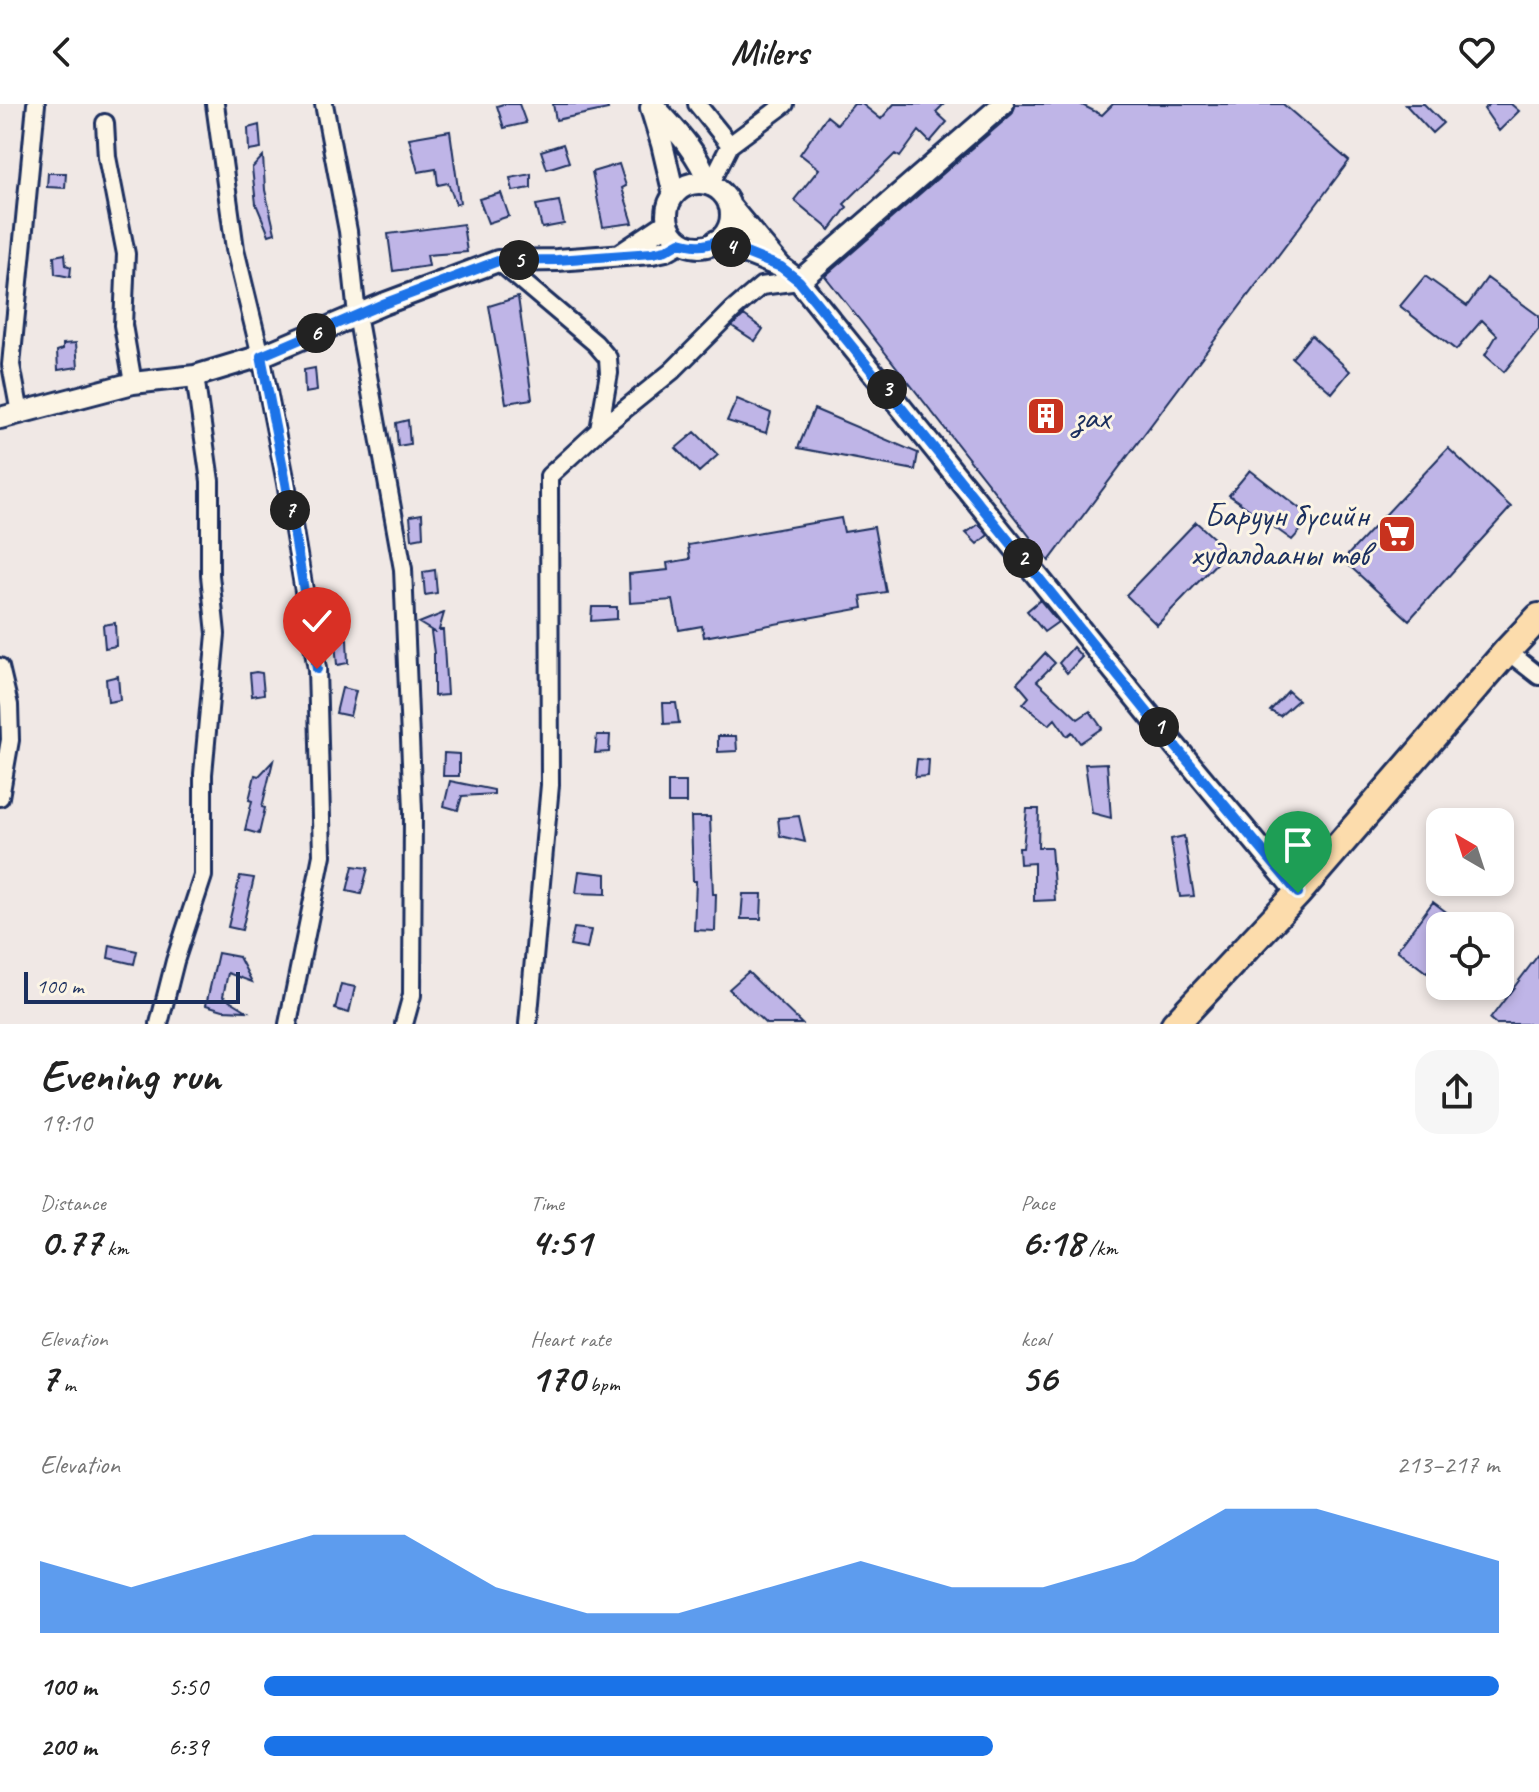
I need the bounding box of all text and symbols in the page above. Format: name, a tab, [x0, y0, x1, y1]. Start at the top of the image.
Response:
text: Milers	[731, 29, 808, 75]
icon: back	[40, 30, 84, 74]
icon: heart	[1455, 30, 1499, 74]
pin: 4	[711, 227, 751, 267]
text: 4	[726, 233, 736, 261]
pin: 5	[499, 240, 539, 280]
text: 5	[514, 246, 524, 274]
pin: 6	[296, 313, 336, 353]
text: 6	[311, 319, 321, 347]
pin: 3	[867, 369, 907, 409]
text: 3	[882, 375, 892, 403]
building icon: зах	[1025, 395, 1067, 437]
place label: зах	[1070, 395, 1112, 438]
pin: 7	[270, 490, 310, 530]
place label: Баруун бүсийн худалдааны төв	[1191, 493, 1377, 575]
text: 7	[285, 496, 295, 524]
supermarket icon: Баруун бүсийн худалдааны төв	[1376, 513, 1418, 555]
pin: 2	[1003, 538, 1043, 578]
text: 2	[1018, 544, 1028, 572]
pin	[283, 587, 351, 669]
icon: check	[295, 599, 339, 643]
pin: 1	[1139, 707, 1179, 747]
text: 1	[1154, 713, 1164, 741]
north arrow	[1426, 808, 1514, 896]
map controls	[1426, 808, 1514, 1000]
pin	[1264, 811, 1332, 893]
icon: arrive	[1276, 823, 1320, 867]
button: locate	[1426, 912, 1514, 1000]
scale bar	[24, 968, 240, 1004]
text: 100 m	[36, 972, 83, 1000]
text: Evening run	[40, 1048, 220, 1103]
button: share	[1415, 1050, 1499, 1134]
text: 19:10	[40, 1106, 92, 1139]
text: Distance	[40, 1189, 106, 1217]
text: Time	[530, 1189, 564, 1217]
text: Pace	[1021, 1189, 1055, 1217]
text: 0.77	[40, 1217, 102, 1267]
text: 4:51	[530, 1217, 592, 1267]
text: 6:18	[1021, 1217, 1083, 1267]
text: km	[102, 1234, 128, 1262]
text: /km	[1083, 1234, 1118, 1262]
text: Elevation	[40, 1325, 108, 1353]
text: Heart rate	[530, 1325, 611, 1353]
text: kcal	[1021, 1325, 1050, 1353]
text: 7	[40, 1353, 58, 1403]
text: 170	[530, 1353, 584, 1403]
text: 56	[1021, 1353, 1057, 1403]
text: m	[58, 1370, 76, 1398]
text: bpm	[584, 1370, 620, 1398]
text: Elevation	[40, 1448, 120, 1481]
text: 213–217 m	[1396, 1448, 1499, 1481]
text: 100 m	[40, 1670, 96, 1703]
text: 5:50	[168, 1670, 208, 1703]
text: 200 m	[40, 1730, 96, 1763]
text: 6:39	[168, 1730, 208, 1763]

